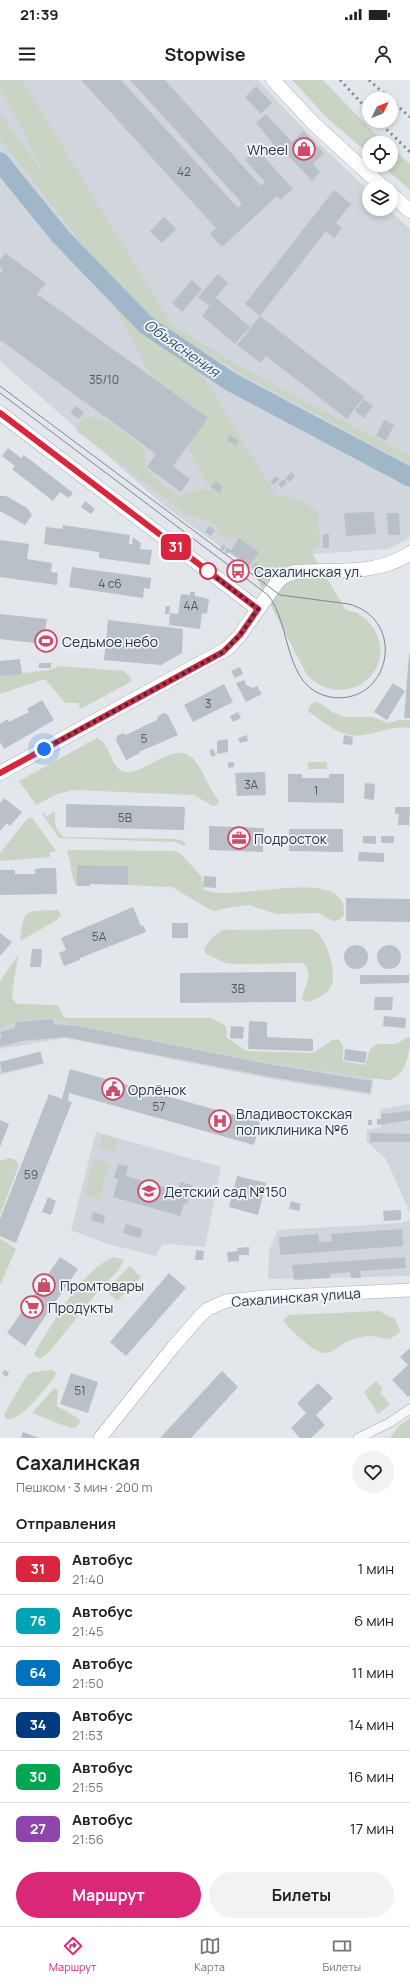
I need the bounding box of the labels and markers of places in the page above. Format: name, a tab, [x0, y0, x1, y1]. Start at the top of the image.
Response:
shop icon: Wheel	[291, 136, 317, 162]
place label: Wheel	[247, 140, 288, 159]
bus stop icon: Сахалинская ул.	[225, 558, 251, 584]
unlabelled marker	[199, 562, 217, 580]
place label: Сахалинская ул.	[254, 562, 363, 581]
sports icon: Седьмое небо	[33, 628, 59, 654]
place label: Седьмое небо	[62, 632, 158, 651]
office icon: Подросток	[226, 825, 252, 851]
place label: Подросток	[254, 829, 328, 848]
public building icon: Орлёнок	[100, 1076, 126, 1102]
place label: Орлёнок	[128, 1080, 187, 1099]
place label: Владивостокская поликлиника №6	[236, 1104, 352, 1139]
hospital icon: Владивостокская поликлиника №6	[207, 1108, 233, 1134]
school or university icon: Детский сад №150	[136, 1178, 162, 1204]
place label: Детский сад №150	[164, 1182, 287, 1201]
shop icon: Промтовары	[31, 1272, 57, 1298]
place label: Промтовары	[60, 1276, 144, 1295]
supermarket icon: Продукты	[19, 1294, 45, 1320]
place label: Продукты	[48, 1298, 113, 1317]

